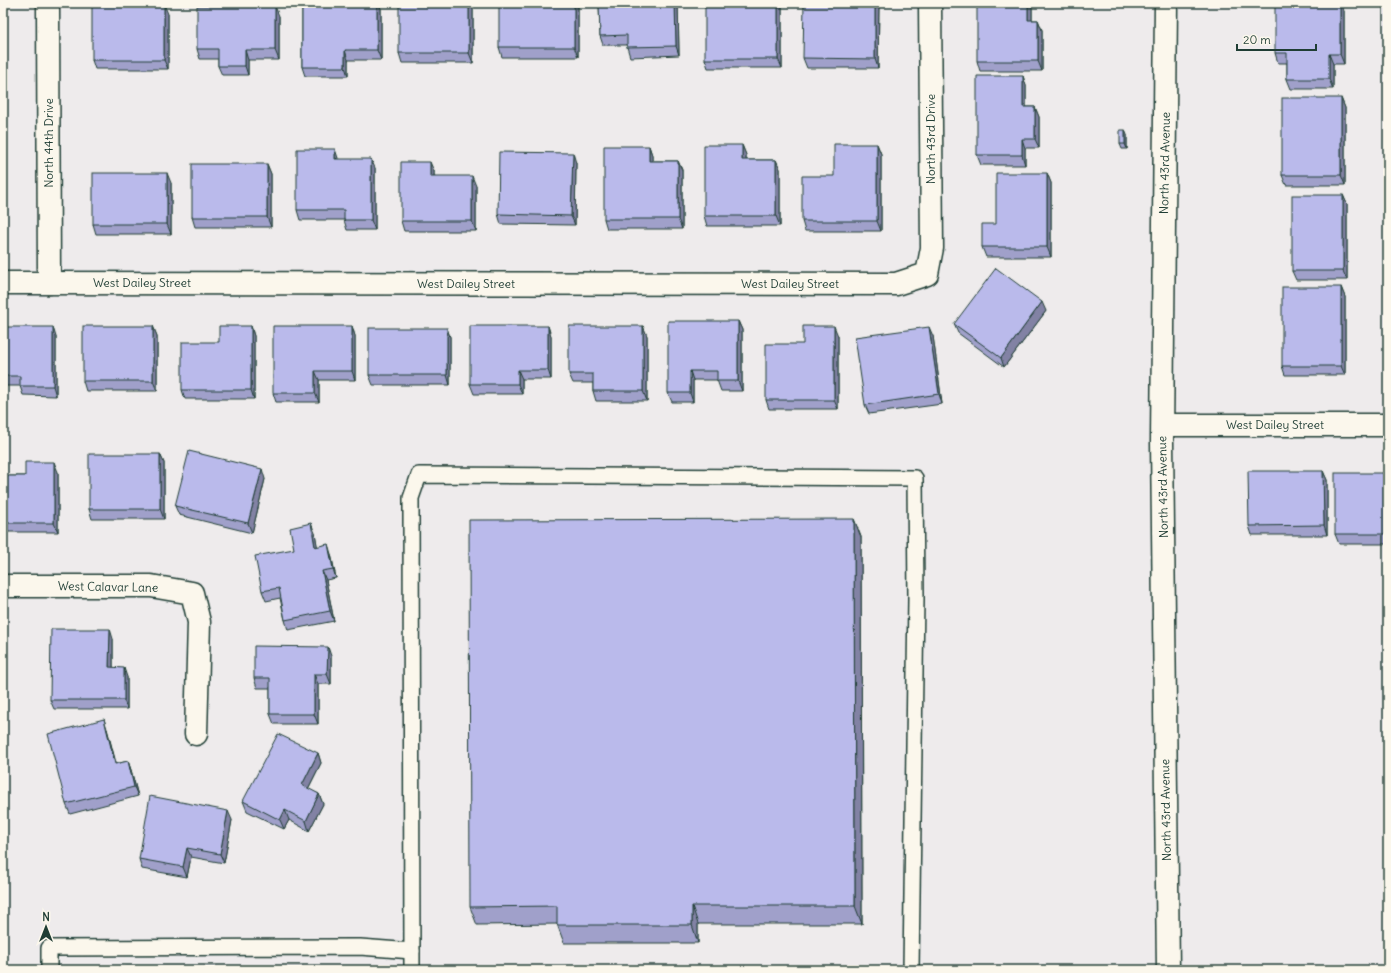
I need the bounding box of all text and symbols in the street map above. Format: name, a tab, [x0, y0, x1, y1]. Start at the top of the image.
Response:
scale bar	[1237, 26, 1316, 52]
text: 20 m	[1243, 32, 1271, 47]
street label: North 43rd Drive	[923, 94, 938, 184]
street label: North 44th Drive	[41, 98, 56, 188]
street label: North 43rd Avenue	[1156, 112, 1173, 214]
street label: West Dailey Street	[93, 275, 191, 290]
street label: West Dailey Street	[417, 276, 515, 291]
street label: West Dailey Street	[741, 276, 839, 291]
street label: West Dailey Street	[1226, 417, 1324, 432]
street label: North 43rd Avenue	[1154, 436, 1171, 538]
street label: West Calavar Lane	[58, 578, 158, 595]
street label: North 43rd Avenue	[1157, 759, 1174, 861]
north arrow	[26, 907, 66, 947]
text: N	[42, 910, 50, 924]

